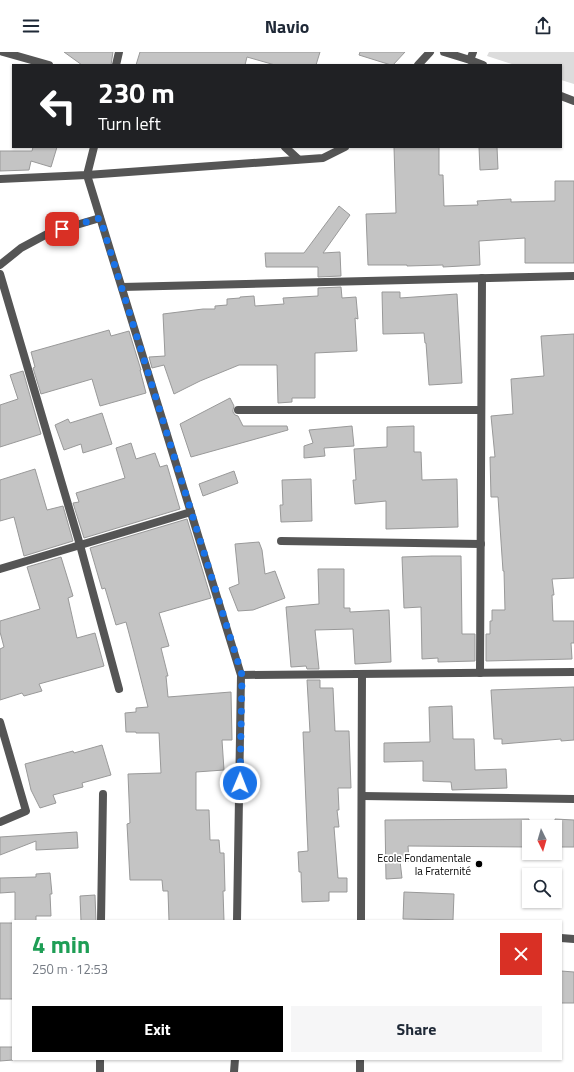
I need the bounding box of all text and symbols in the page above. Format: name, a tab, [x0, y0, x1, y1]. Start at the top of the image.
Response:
text: Navio	[265, 13, 309, 40]
icon: menu	[20, 15, 42, 37]
icon: share	[532, 15, 554, 37]
text: 230 m	[98, 71, 175, 114]
icon: left	[32, 80, 84, 132]
text: Turn left	[98, 110, 161, 137]
pin	[45, 212, 79, 246]
icon: arrive	[51, 218, 73, 240]
position arrow	[219, 762, 261, 804]
north arrow	[522, 820, 562, 860]
map controls	[522, 820, 562, 908]
place label: Ecole Fondamentale la Fraternité	[377, 850, 471, 879]
marker: Ecole Fondamentale la Fraternité	[474, 859, 484, 869]
button: search	[522, 868, 562, 908]
text: 4 min	[32, 926, 90, 962]
button: close	[500, 933, 542, 975]
text: 250 m · 12:53	[32, 959, 108, 979]
button: Exit	[32, 1006, 283, 1052]
button: Share	[291, 1006, 542, 1052]

